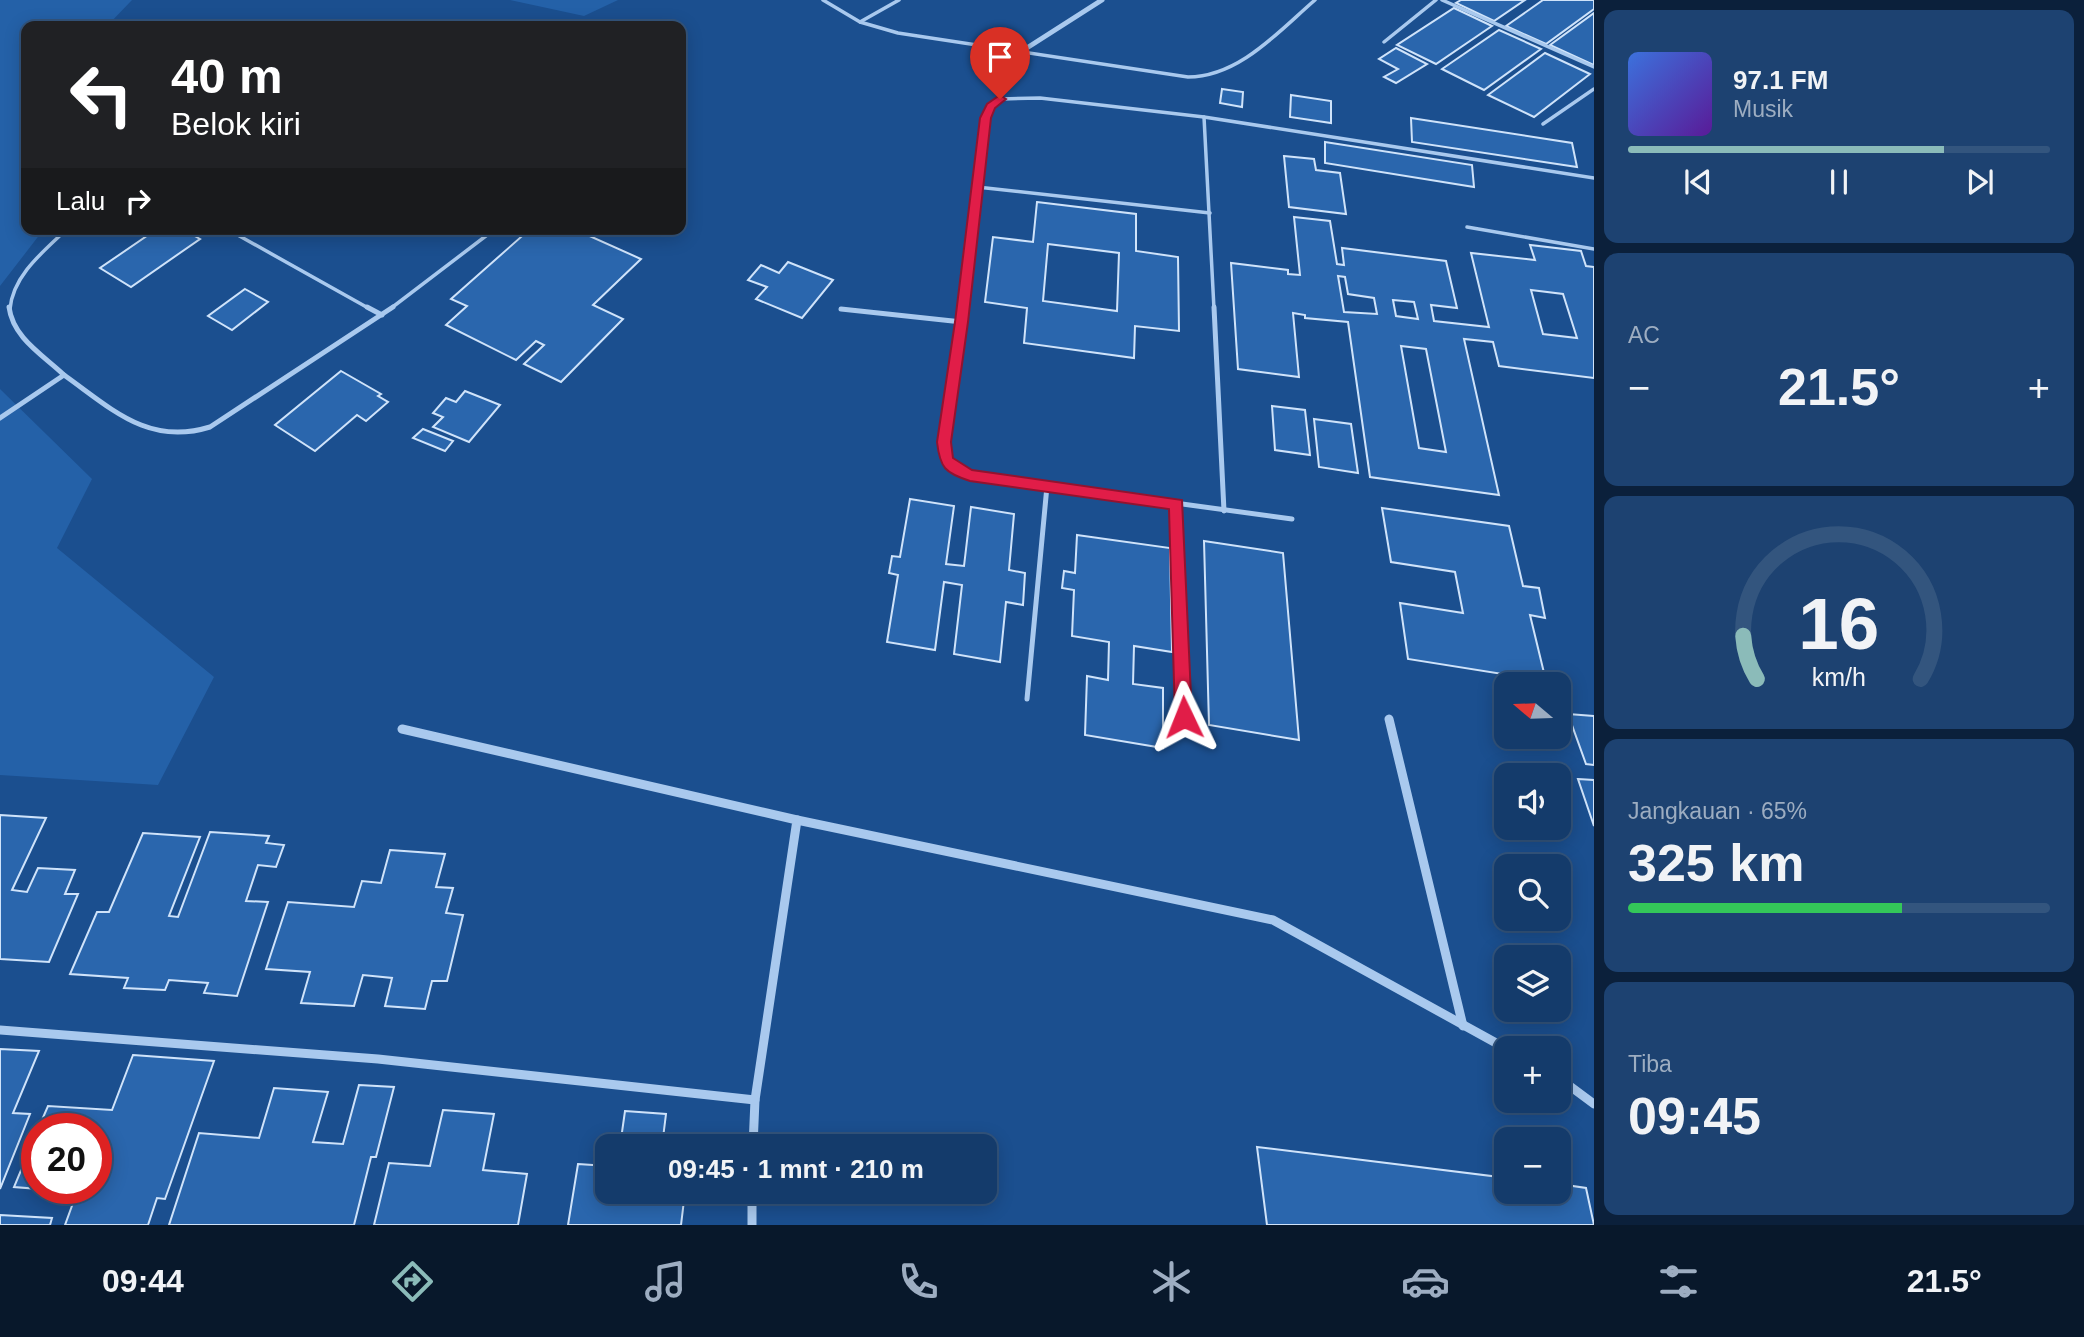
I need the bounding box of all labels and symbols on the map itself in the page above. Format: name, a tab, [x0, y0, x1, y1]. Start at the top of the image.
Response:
pin	[970, 27, 1030, 99]
north arrow	[1494, 672, 1572, 749]
position arrow	[1147, 680, 1221, 754]
speed limit sign: 20	[21, 1113, 112, 1204]

